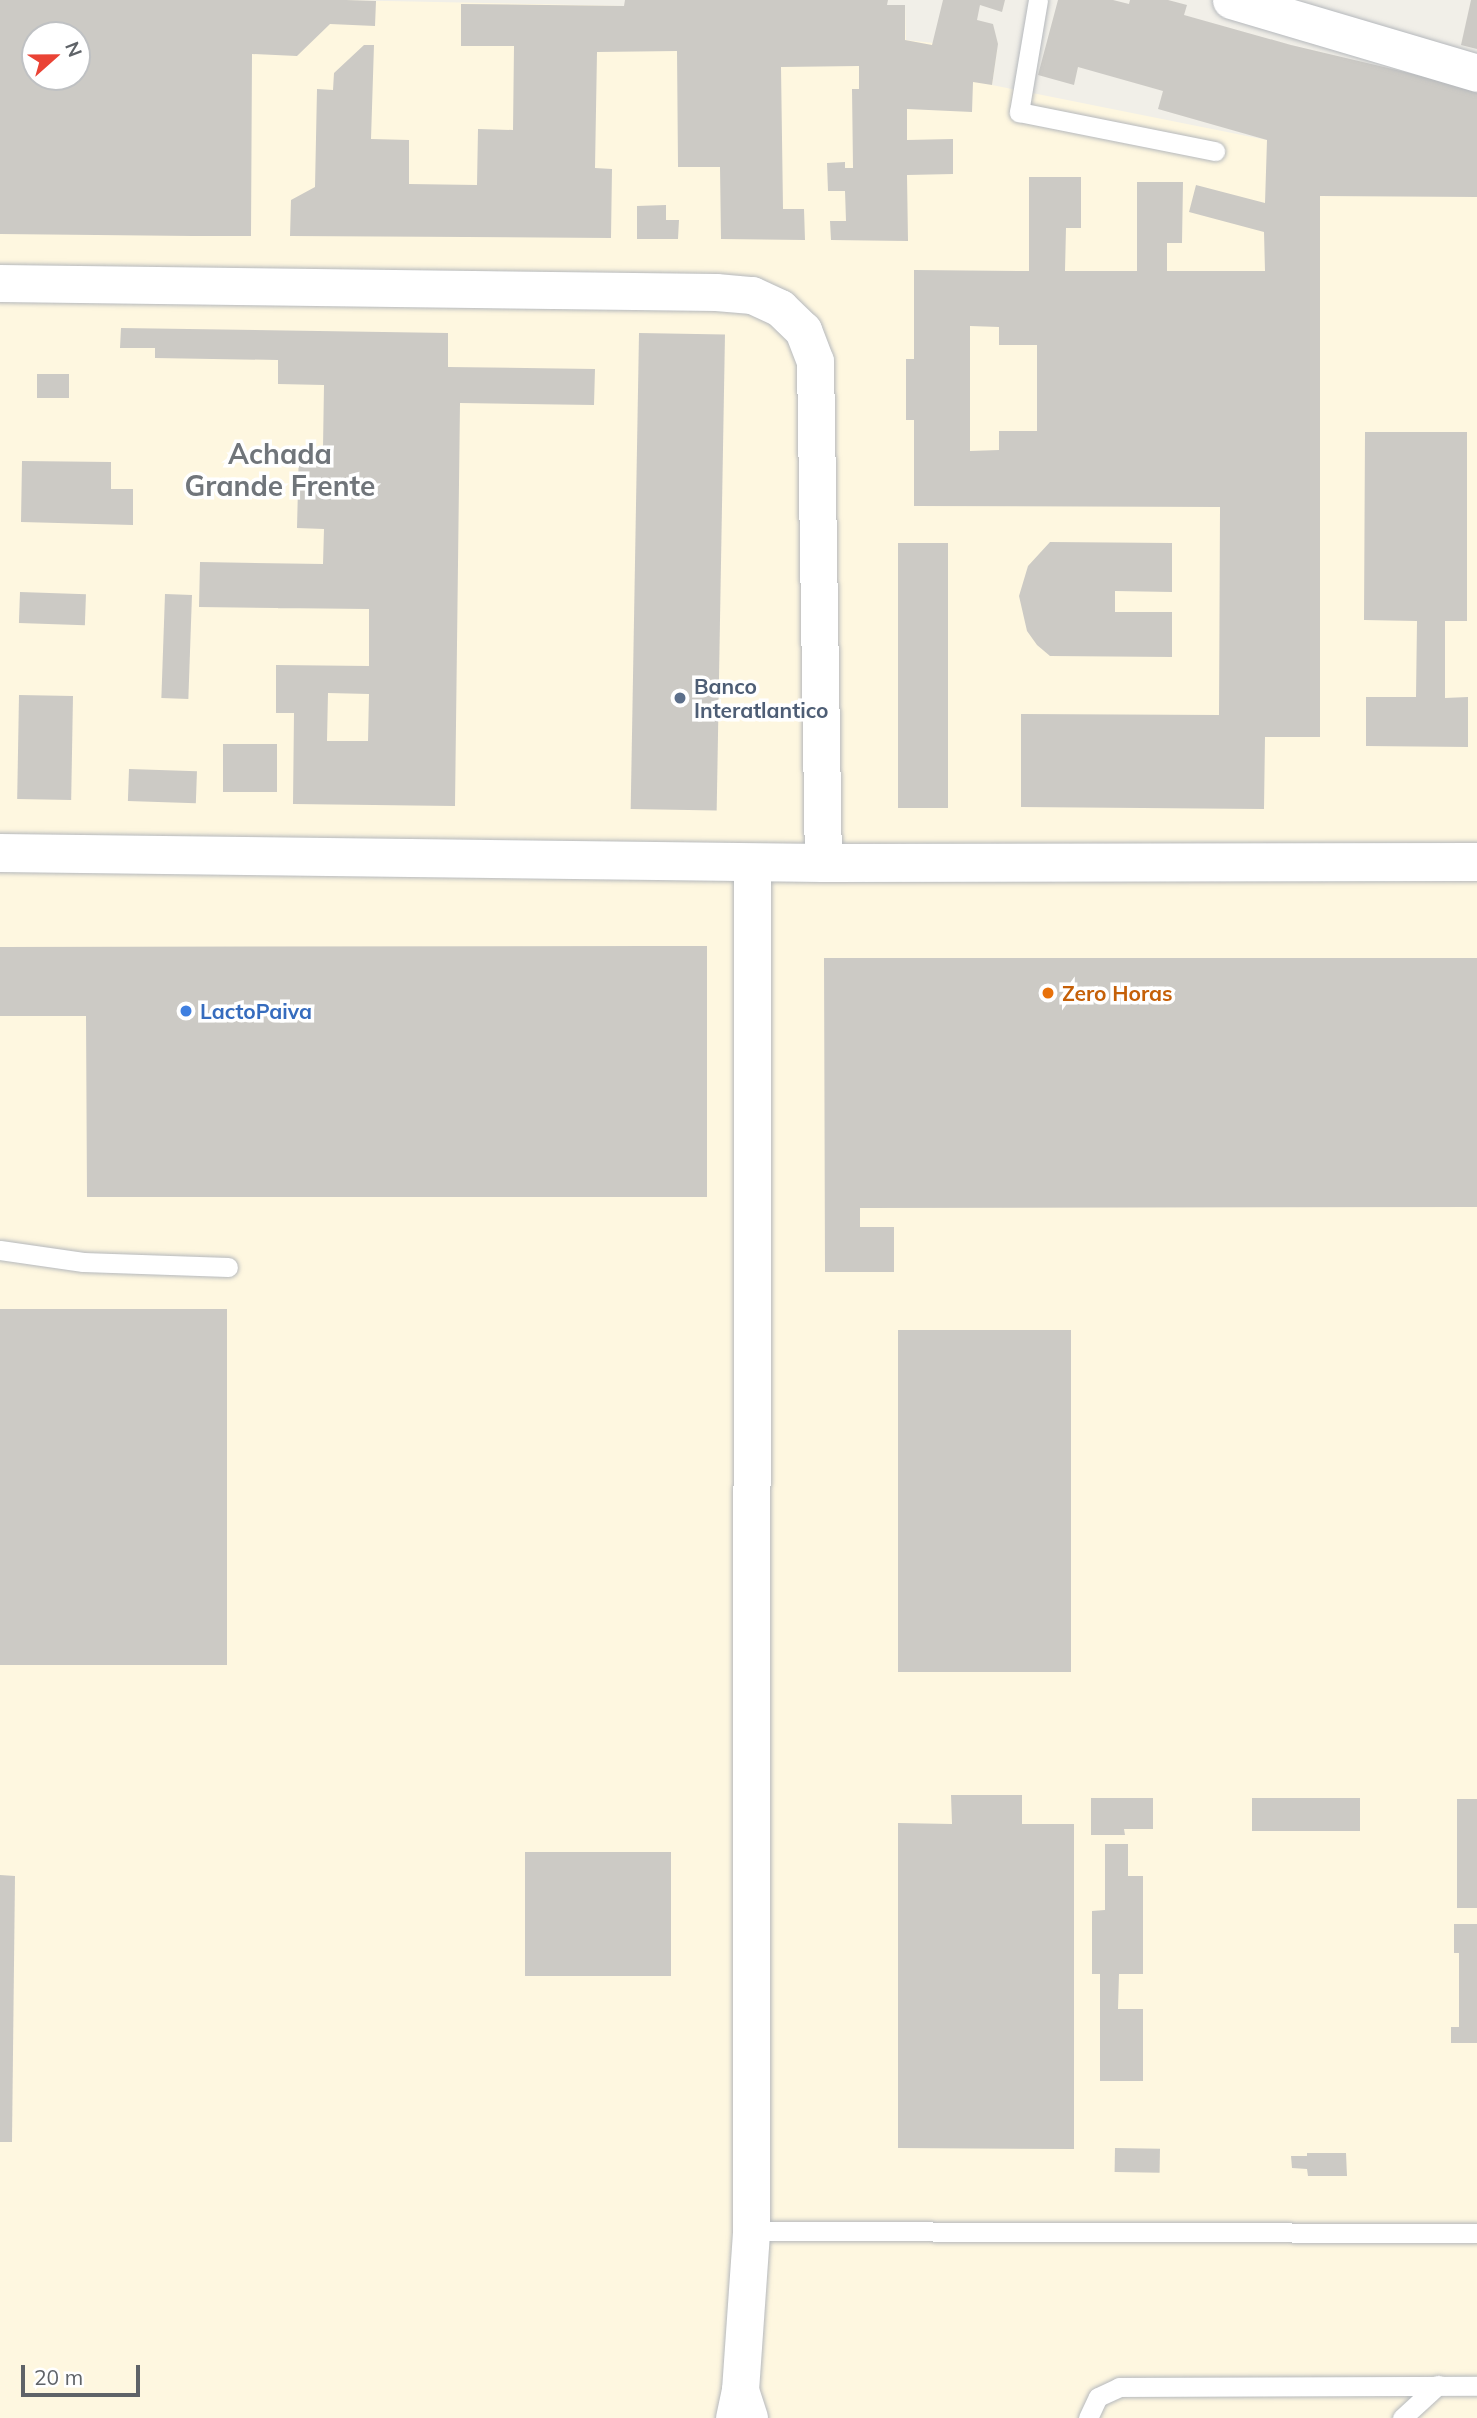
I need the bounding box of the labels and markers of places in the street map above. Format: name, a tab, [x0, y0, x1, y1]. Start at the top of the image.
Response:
place label: Banco Interatlantico	[694, 673, 829, 723]
marker: Banco Interatlantico	[672, 690, 688, 706]
place label: Zero Horas	[1062, 980, 1173, 1006]
marker: Zero Horas	[1040, 985, 1056, 1001]
place label: LactoPaiva	[200, 998, 312, 1024]
marker: LactoPaiva	[178, 1003, 194, 1019]

